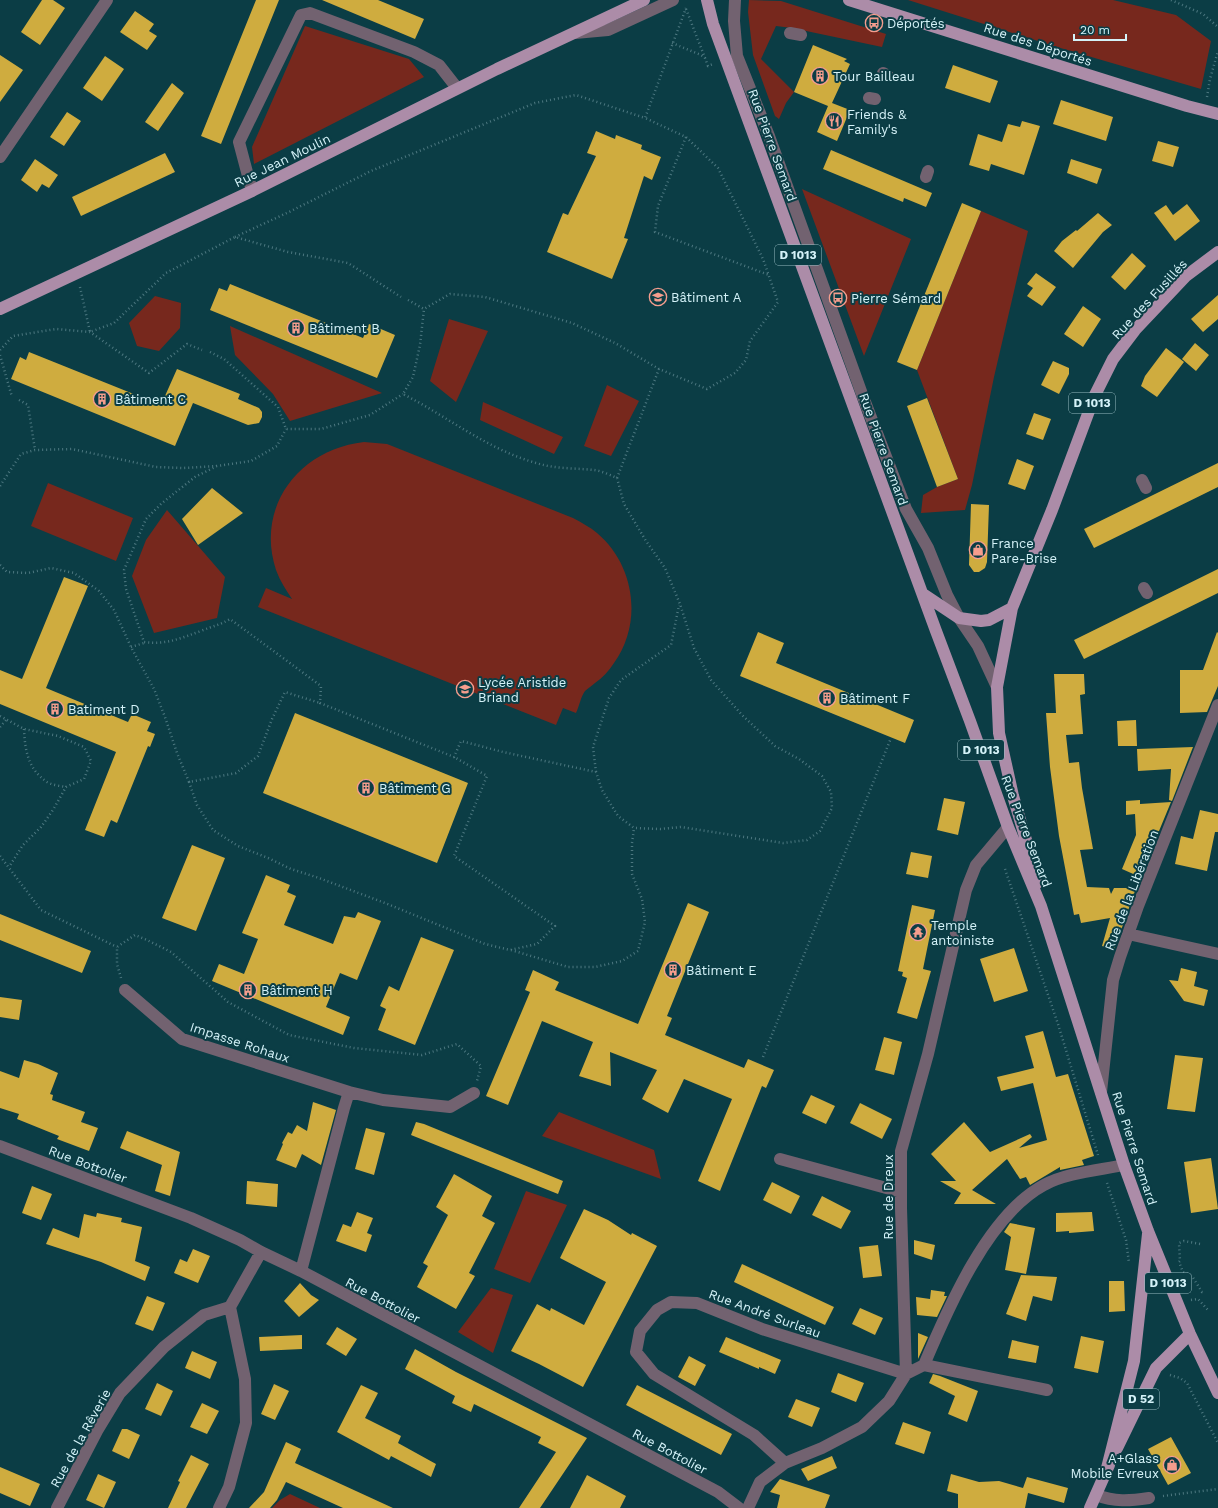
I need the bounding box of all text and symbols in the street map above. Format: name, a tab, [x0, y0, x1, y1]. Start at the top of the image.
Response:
bus stop icon: Déportés	[864, 13, 884, 33]
place label: Déportés	[887, 16, 945, 31]
scale bar	[1074, 16, 1126, 42]
street label: Rue des Déportés	[982, 20, 1094, 69]
text: 20 m	[1080, 23, 1110, 37]
building icon: Tour Bailleau	[810, 66, 830, 86]
place label: Tour Bailleau	[833, 69, 915, 84]
street label: Rue Pierre Semard	[745, 87, 800, 203]
place label: Friends & Family's	[847, 107, 907, 137]
restaurant icon: Friends & Family's	[824, 111, 844, 131]
street label: Rue Jean Moulin	[232, 131, 333, 190]
road number: D 1013	[775, 245, 821, 265]
street label: Rue des Fusillés	[1109, 256, 1190, 342]
school or university icon: Bâtiment A	[648, 287, 668, 307]
bus stop icon: Pierre Sémard	[828, 288, 848, 308]
place label: Bâtiment A	[671, 290, 742, 305]
place label: Pierre Sémard	[851, 291, 941, 306]
building icon: Bâtiment B	[286, 318, 306, 338]
place label: Bâtiment B	[309, 321, 380, 336]
building icon: Bâtiment C	[92, 389, 112, 409]
street label: Rue Pierre Semard	[856, 391, 911, 507]
place label: Bâtiment C	[115, 392, 186, 407]
road number: D 1013	[1069, 393, 1115, 413]
place label: France Pare-Brise	[991, 536, 1057, 566]
shop icon: France Pare-Brise	[968, 540, 988, 560]
place label: Lycée Aristide Briand	[478, 675, 566, 705]
school or university icon: Lycée Aristide Briand	[455, 679, 475, 699]
building icon: Bâtiment F	[817, 688, 837, 708]
place label: Bâtiment F	[840, 691, 910, 706]
building icon: Batiment D	[45, 699, 65, 719]
place label: Batiment D	[68, 702, 140, 717]
road number: D 1013	[958, 740, 1004, 760]
street label: Rue Pierre Semard	[998, 773, 1055, 889]
building icon: Bâtiment G	[356, 778, 376, 798]
place label: Bâtiment G	[379, 781, 451, 796]
street label: Rue de la Libération	[1102, 828, 1161, 953]
place label: Temple antoiniste	[931, 918, 994, 948]
temple icon: Temple antoiniste	[908, 922, 928, 942]
building icon: Bâtiment E	[663, 960, 683, 980]
place label: Bâtiment E	[686, 963, 757, 978]
building icon: Bâtiment H	[238, 980, 258, 1000]
place label: Bâtiment H	[261, 983, 333, 998]
street label: Impasse Rohaux	[188, 1019, 292, 1066]
street label: Rue Pierre Semard	[1109, 1089, 1160, 1207]
street label: Rue Bottolier	[47, 1143, 129, 1186]
street label: Rue de Dreux	[881, 1154, 896, 1240]
road number: D 1013	[1145, 1273, 1191, 1293]
street label: Rue Bottolier	[343, 1274, 423, 1326]
street label: Rue André Surleau	[707, 1286, 823, 1341]
street label: Rue de la Rêverie	[47, 1386, 114, 1490]
road number: D 52	[1123, 1389, 1159, 1409]
street label: Rue Bottolier	[630, 1425, 710, 1477]
place label: A+Glass Mobile Evreux	[1070, 1451, 1159, 1481]
shop icon: A+Glass Mobile Evreux	[1162, 1455, 1182, 1475]

